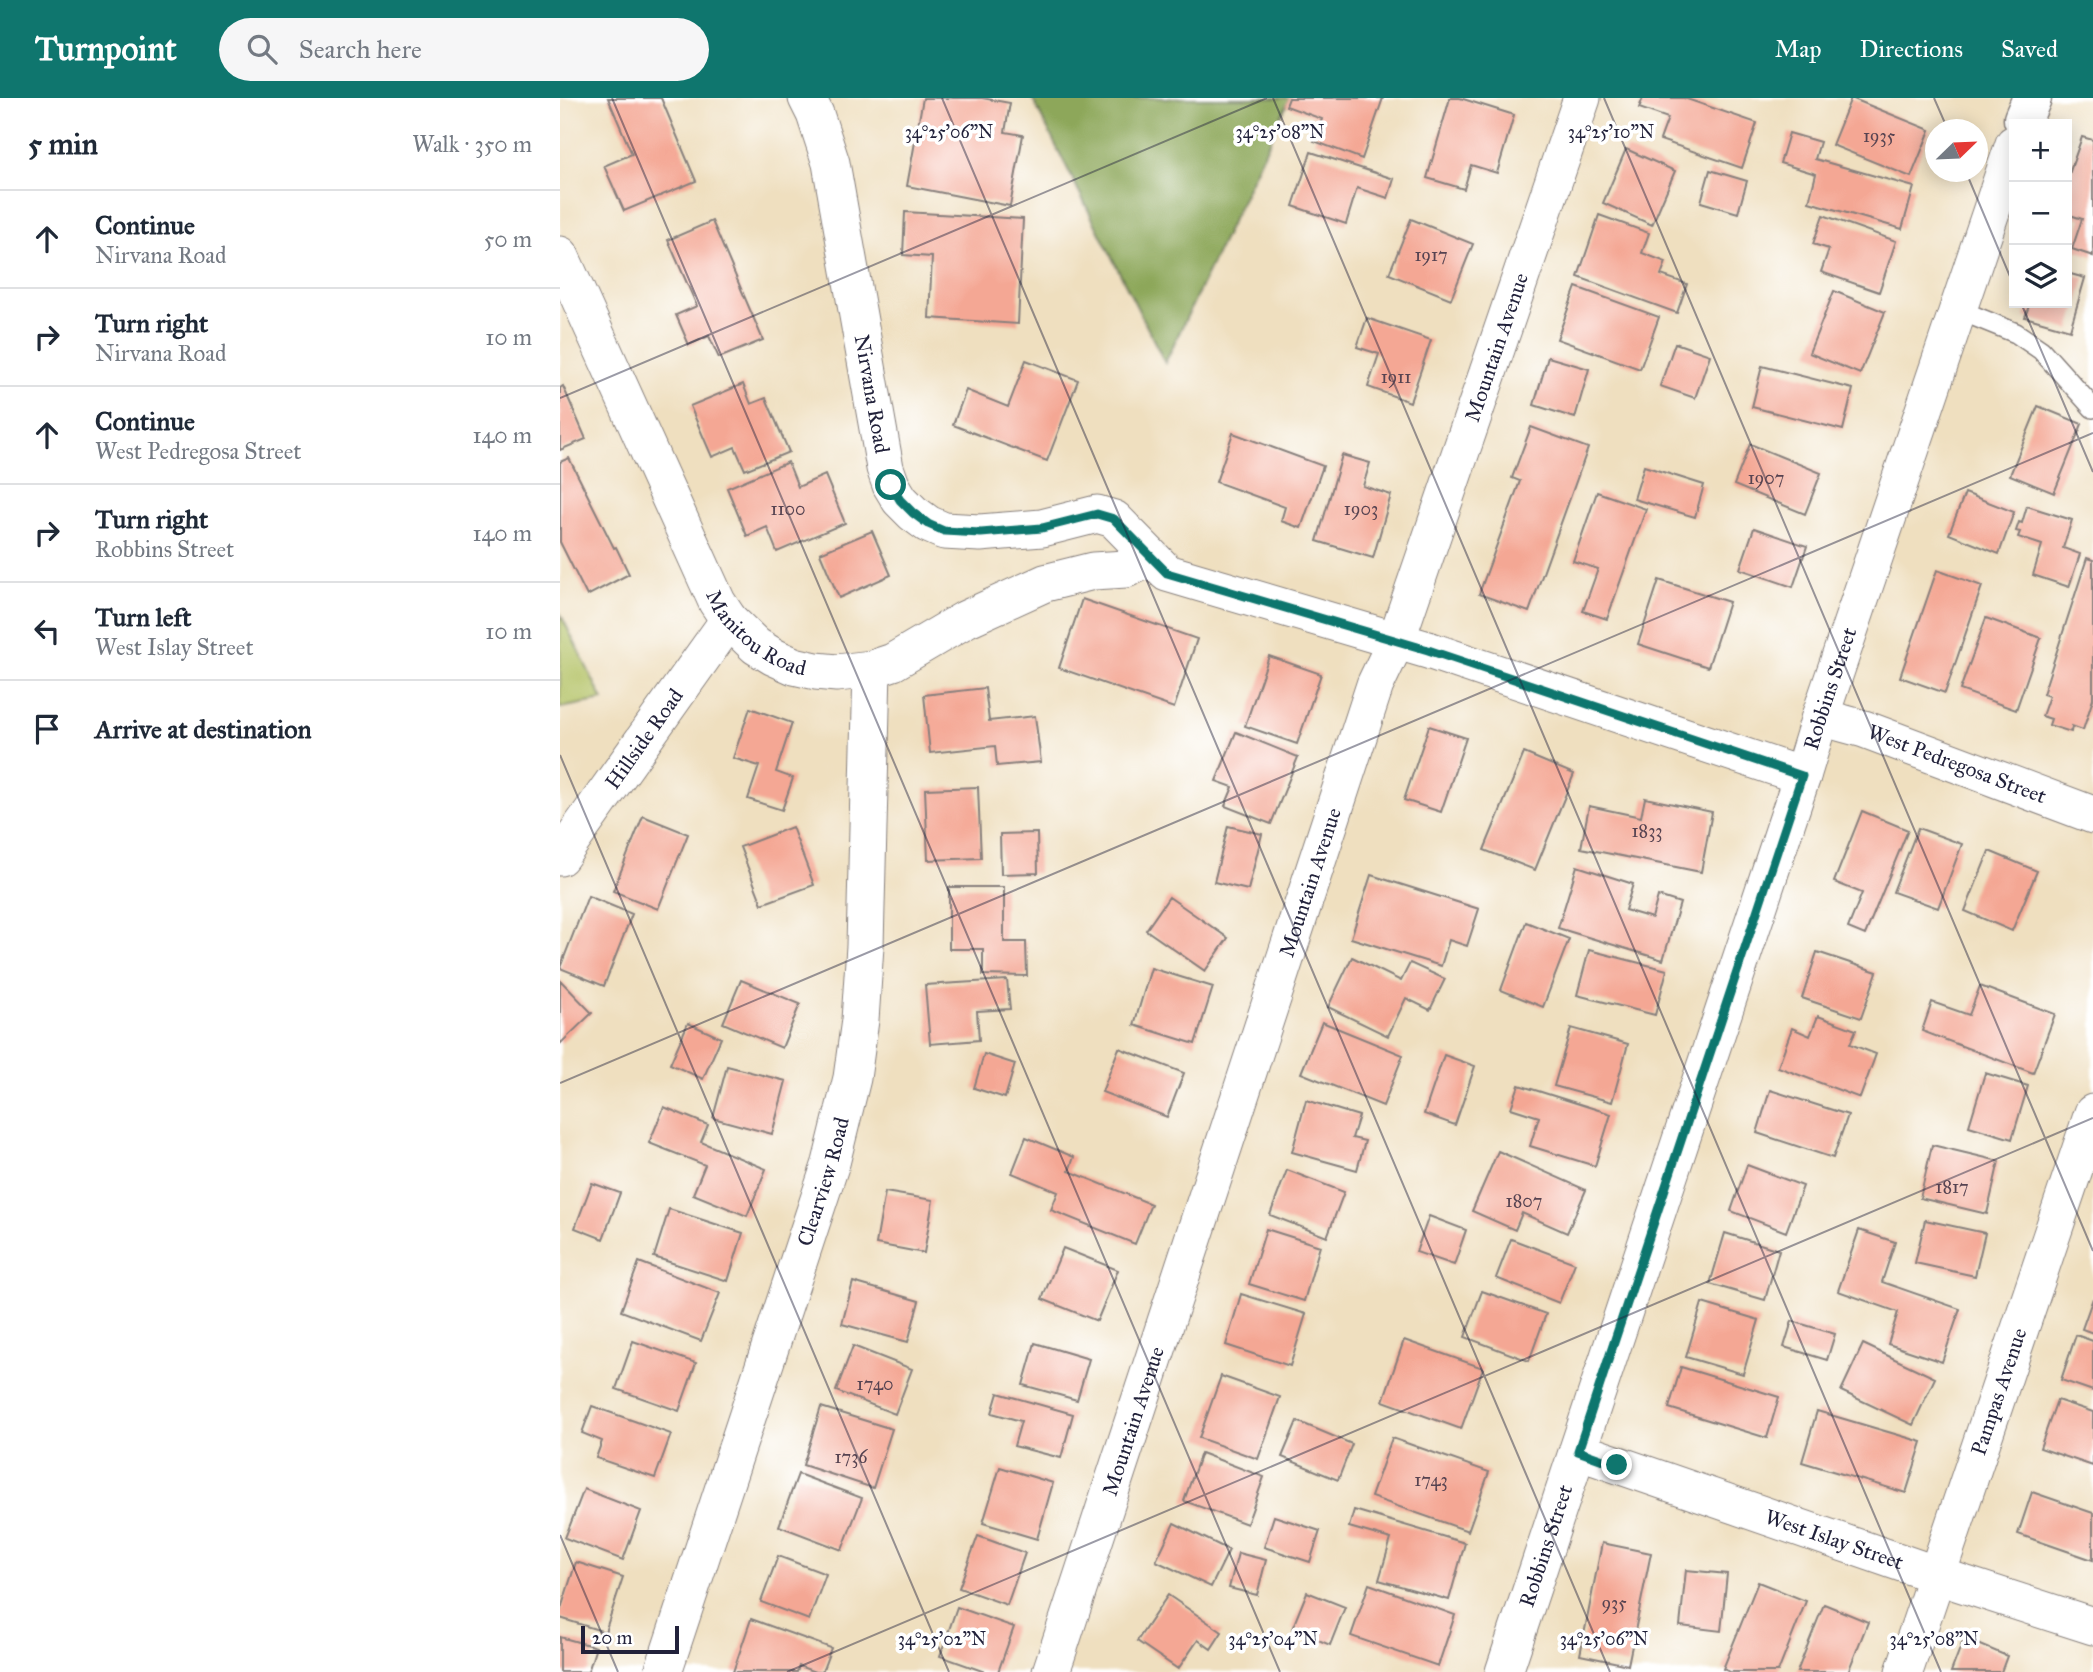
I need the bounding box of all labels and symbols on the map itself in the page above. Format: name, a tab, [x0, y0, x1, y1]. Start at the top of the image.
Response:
north arrow	[1925, 119, 1988, 182]
text: 34°25'06"N	[905, 121, 993, 143]
text: 34°25'08"N	[1235, 121, 1325, 143]
text: 34°25'10"N	[1568, 121, 1654, 143]
house number: 1935	[1863, 125, 1896, 147]
house number: 1917	[1414, 244, 1448, 266]
street label: Mountain Avenue	[1459, 269, 1534, 425]
street label: Nirvana Road	[849, 333, 895, 456]
house number: 1911	[1381, 366, 1411, 388]
house number: 1907	[1748, 467, 1784, 489]
route start	[875, 469, 906, 500]
house number: 1100	[770, 498, 806, 520]
house number: 1903	[1344, 498, 1378, 520]
street label: Manitou Road	[700, 586, 809, 681]
street label: Robbins Street	[1798, 624, 1863, 753]
street label: Hillside Road	[600, 683, 689, 794]
street label: West Pedregosa Street	[1864, 719, 2050, 809]
street label: Mountain Avenue	[1274, 804, 1347, 960]
house number: 1833	[1631, 820, 1663, 842]
street label: Clearview Road	[791, 1114, 855, 1249]
house number: 1817	[1935, 1176, 1969, 1198]
house number: 1807	[1506, 1190, 1542, 1212]
street label: Pampas Avenue	[1965, 1324, 2032, 1459]
street label: Mountain Avenue	[1097, 1343, 1170, 1499]
house number: 1740	[857, 1373, 893, 1395]
house number: 1736	[834, 1446, 868, 1468]
route end	[1601, 1449, 1632, 1480]
house number: 1743	[1414, 1469, 1448, 1491]
street label: Robbins Street	[1514, 1481, 1579, 1610]
street label: West Islay Street	[1761, 1504, 1907, 1576]
house number: 935	[1601, 1592, 1627, 1614]
scale bar	[581, 1623, 679, 1655]
text: 34°25'02"N	[898, 1628, 986, 1650]
text: 34°25'04"N	[1228, 1628, 1318, 1650]
text: 34°25'06"N	[1560, 1628, 1648, 1650]
text: 34°25'08"N	[1889, 1628, 1979, 1650]

